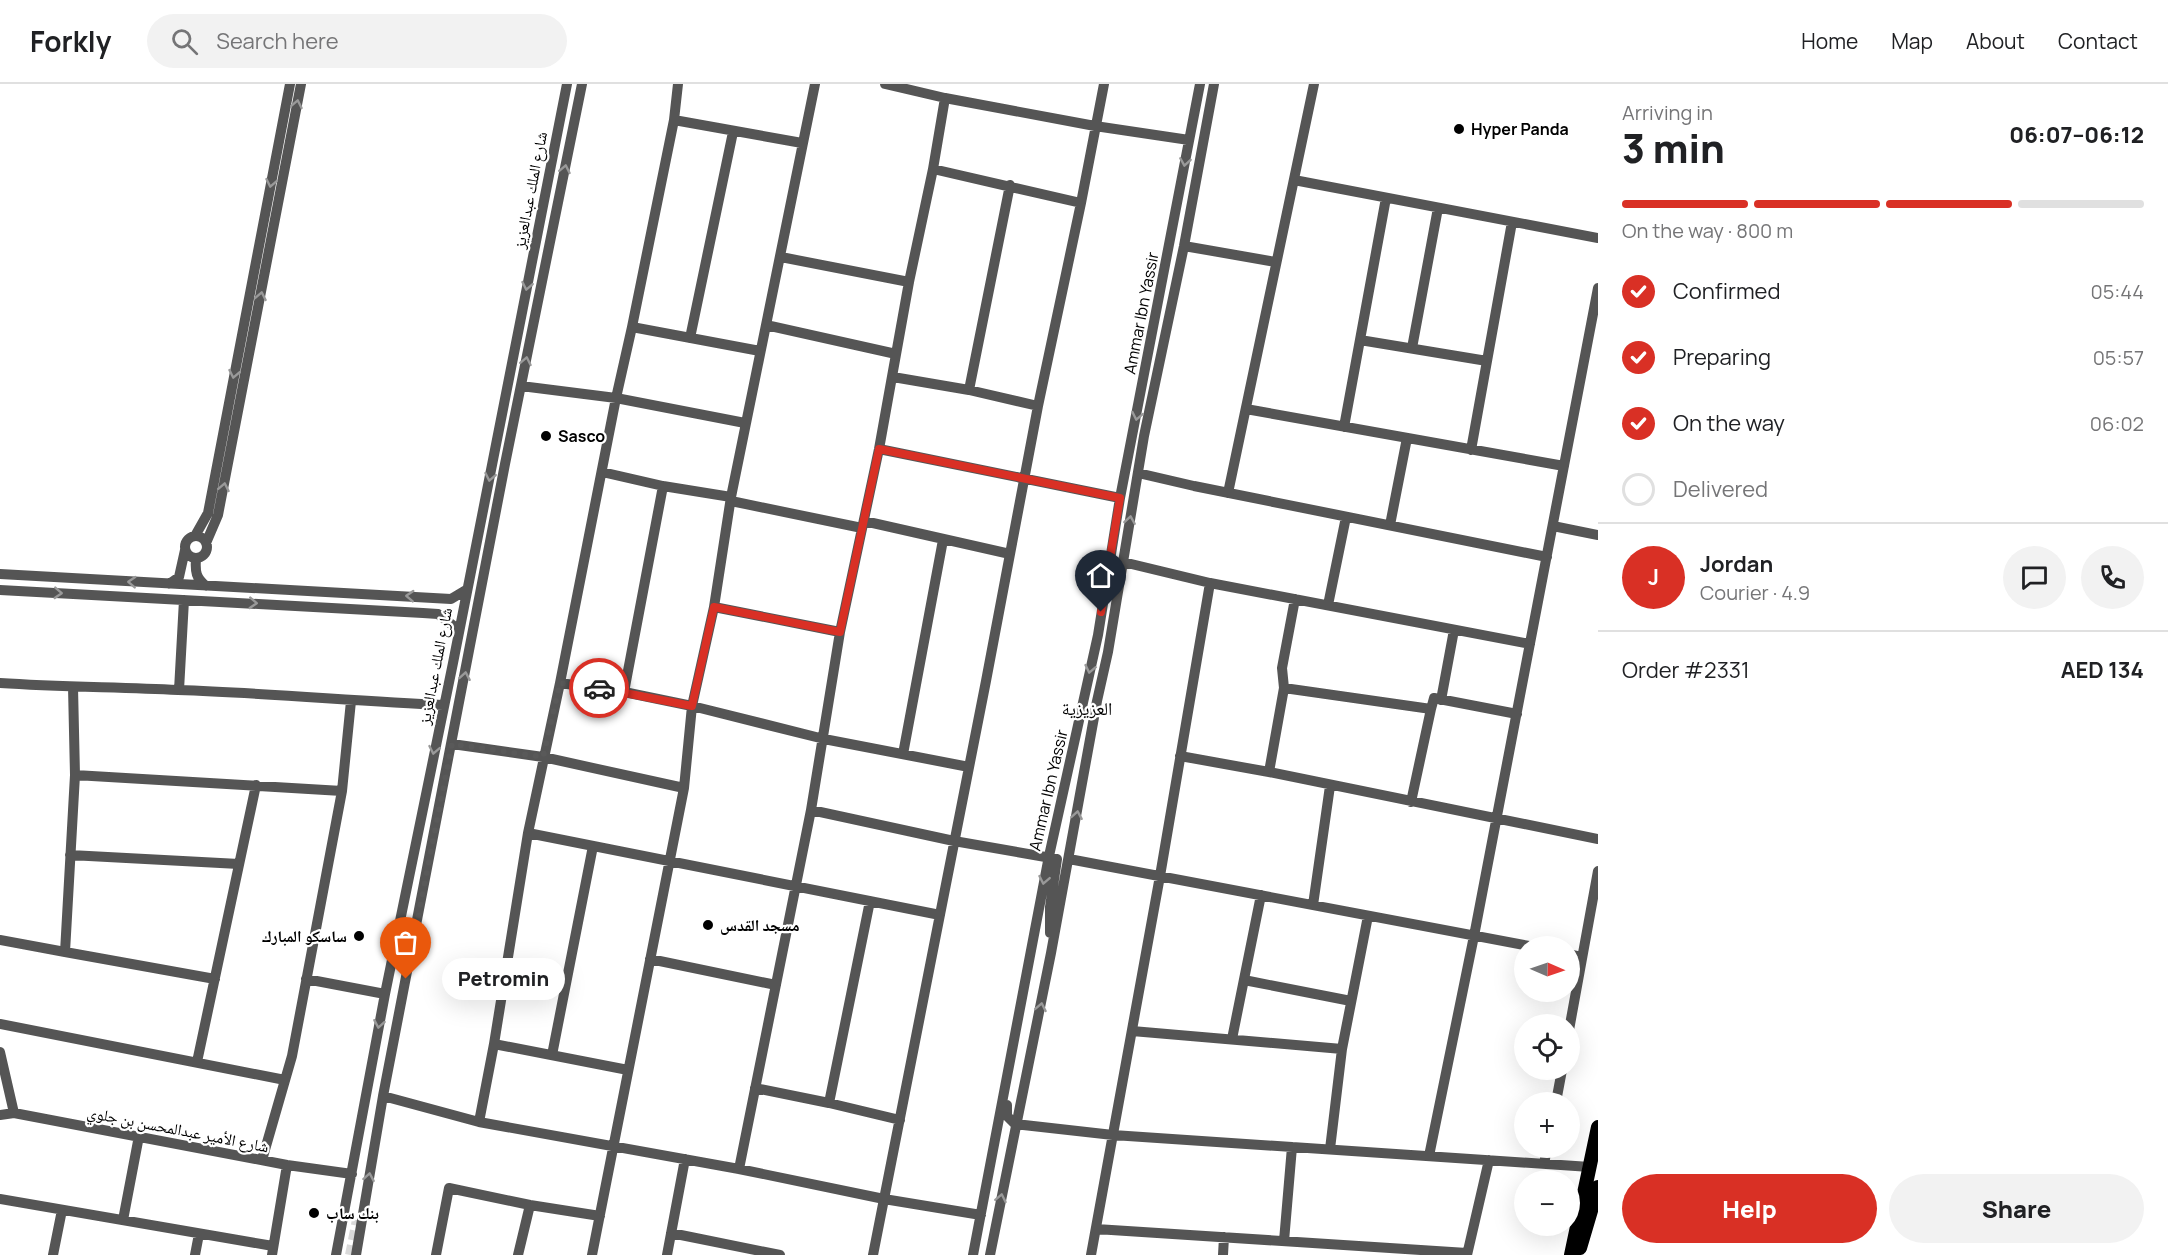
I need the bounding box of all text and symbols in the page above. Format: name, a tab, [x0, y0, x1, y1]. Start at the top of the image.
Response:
search box	[147, 14, 567, 68]
text: Forkly	[30, 22, 111, 60]
icon: search	[168, 25, 201, 58]
text: Search here	[216, 26, 339, 56]
text: Home	[1801, 27, 1858, 55]
text: Map	[1891, 27, 1933, 55]
text: About	[1966, 27, 2025, 55]
text: Contact	[2058, 27, 2138, 55]
text: Arriving in	[1622, 99, 1713, 126]
one-way arrow	[290, 100, 303, 110]
place label: Hyper Panda	[1471, 118, 1569, 140]
text: 06:07–06:12	[2009, 120, 2144, 150]
text: 3 min	[1622, 121, 1725, 175]
marker: Hyper Panda	[1452, 122, 1466, 136]
street label: شارع الملك عبدالعزيز	[508, 130, 552, 251]
one-way arrow	[1179, 157, 1192, 167]
one-way arrow	[558, 165, 571, 175]
one-way arrow	[265, 177, 278, 187]
text: On the way · 800 m	[1622, 217, 1793, 244]
street label: Ammar Ibn Yassir	[1118, 250, 1164, 376]
icon: check	[1622, 275, 1655, 308]
text: Confirmed	[1673, 276, 1781, 306]
text: 05:44	[2090, 278, 2144, 305]
one-way arrow	[521, 280, 534, 290]
one-way arrow	[254, 291, 267, 301]
icon: check	[1622, 341, 1655, 374]
text: Preparing	[1673, 342, 1771, 372]
text: 05:57	[2093, 344, 2144, 371]
one-way arrow	[519, 356, 532, 366]
one-way arrow	[228, 369, 241, 379]
icon: check	[1622, 407, 1655, 440]
text: On the way	[1673, 408, 1785, 438]
one-way arrow	[1131, 410, 1144, 420]
text: 06:02	[2090, 410, 2144, 437]
place label: Sasco	[558, 425, 605, 447]
marker: Sasco	[539, 429, 553, 443]
one-way arrow	[484, 472, 497, 482]
text: Delivered	[1673, 474, 1768, 504]
one-way arrow	[217, 483, 230, 493]
one-way arrow	[1123, 515, 1136, 525]
button: chat	[2003, 546, 2066, 609]
button: phone	[2081, 546, 2144, 609]
text: Jordan	[1700, 549, 1773, 579]
pin	[1075, 550, 1126, 612]
icon: home	[1084, 559, 1117, 592]
text: J	[1648, 562, 1659, 592]
one-way arrow	[127, 576, 136, 589]
text: Courier · 4.9	[1700, 579, 1810, 606]
one-way arrow	[54, 586, 63, 599]
one-way arrow	[406, 589, 415, 602]
one-way arrow	[249, 596, 258, 609]
street label: شارع الملك عبدالعزيز	[413, 606, 457, 727]
text: Order #2331	[1622, 655, 1750, 685]
text: AED 134	[2061, 655, 2144, 685]
courier	[569, 658, 629, 718]
one-way arrow	[1085, 664, 1098, 674]
one-way arrow	[458, 671, 471, 681]
icon: car	[583, 672, 616, 705]
district label: العزيزية	[1062, 696, 1112, 720]
street label: Ammar Ibn Yassir	[1023, 727, 1073, 853]
one-way arrow	[428, 745, 441, 755]
one-way arrow	[1070, 810, 1082, 820]
one-way arrow	[1038, 875, 1051, 885]
place label: مسجد القدس	[720, 914, 800, 936]
pin	[380, 917, 431, 979]
marker: مسجد القدس	[701, 918, 715, 932]
place label: ساسكو المبارك	[262, 925, 347, 947]
icon: bag	[389, 926, 422, 959]
marker: ساسكو المبارك	[352, 929, 366, 943]
north arrow	[1514, 936, 1580, 1002]
map controls	[1514, 936, 1580, 1236]
callout: Petromin	[442, 958, 565, 1000]
text: Petromin	[458, 965, 549, 992]
one-way arrow	[1034, 1002, 1047, 1012]
button: locate	[1514, 1014, 1580, 1080]
one-way arrow	[373, 1019, 386, 1029]
button: +	[1514, 1092, 1580, 1158]
street label: شارع الأمير عبدالمحسن بن جلوي	[85, 1101, 271, 1159]
button: −	[1514, 1170, 1580, 1236]
one-way arrow	[363, 1172, 375, 1181]
button: Help	[1622, 1174, 1877, 1243]
button: Share	[1889, 1174, 2144, 1243]
one-way arrow	[994, 1193, 1007, 1203]
place label: بنك ساب	[326, 1202, 379, 1224]
marker: بنك ساب	[307, 1206, 321, 1220]

